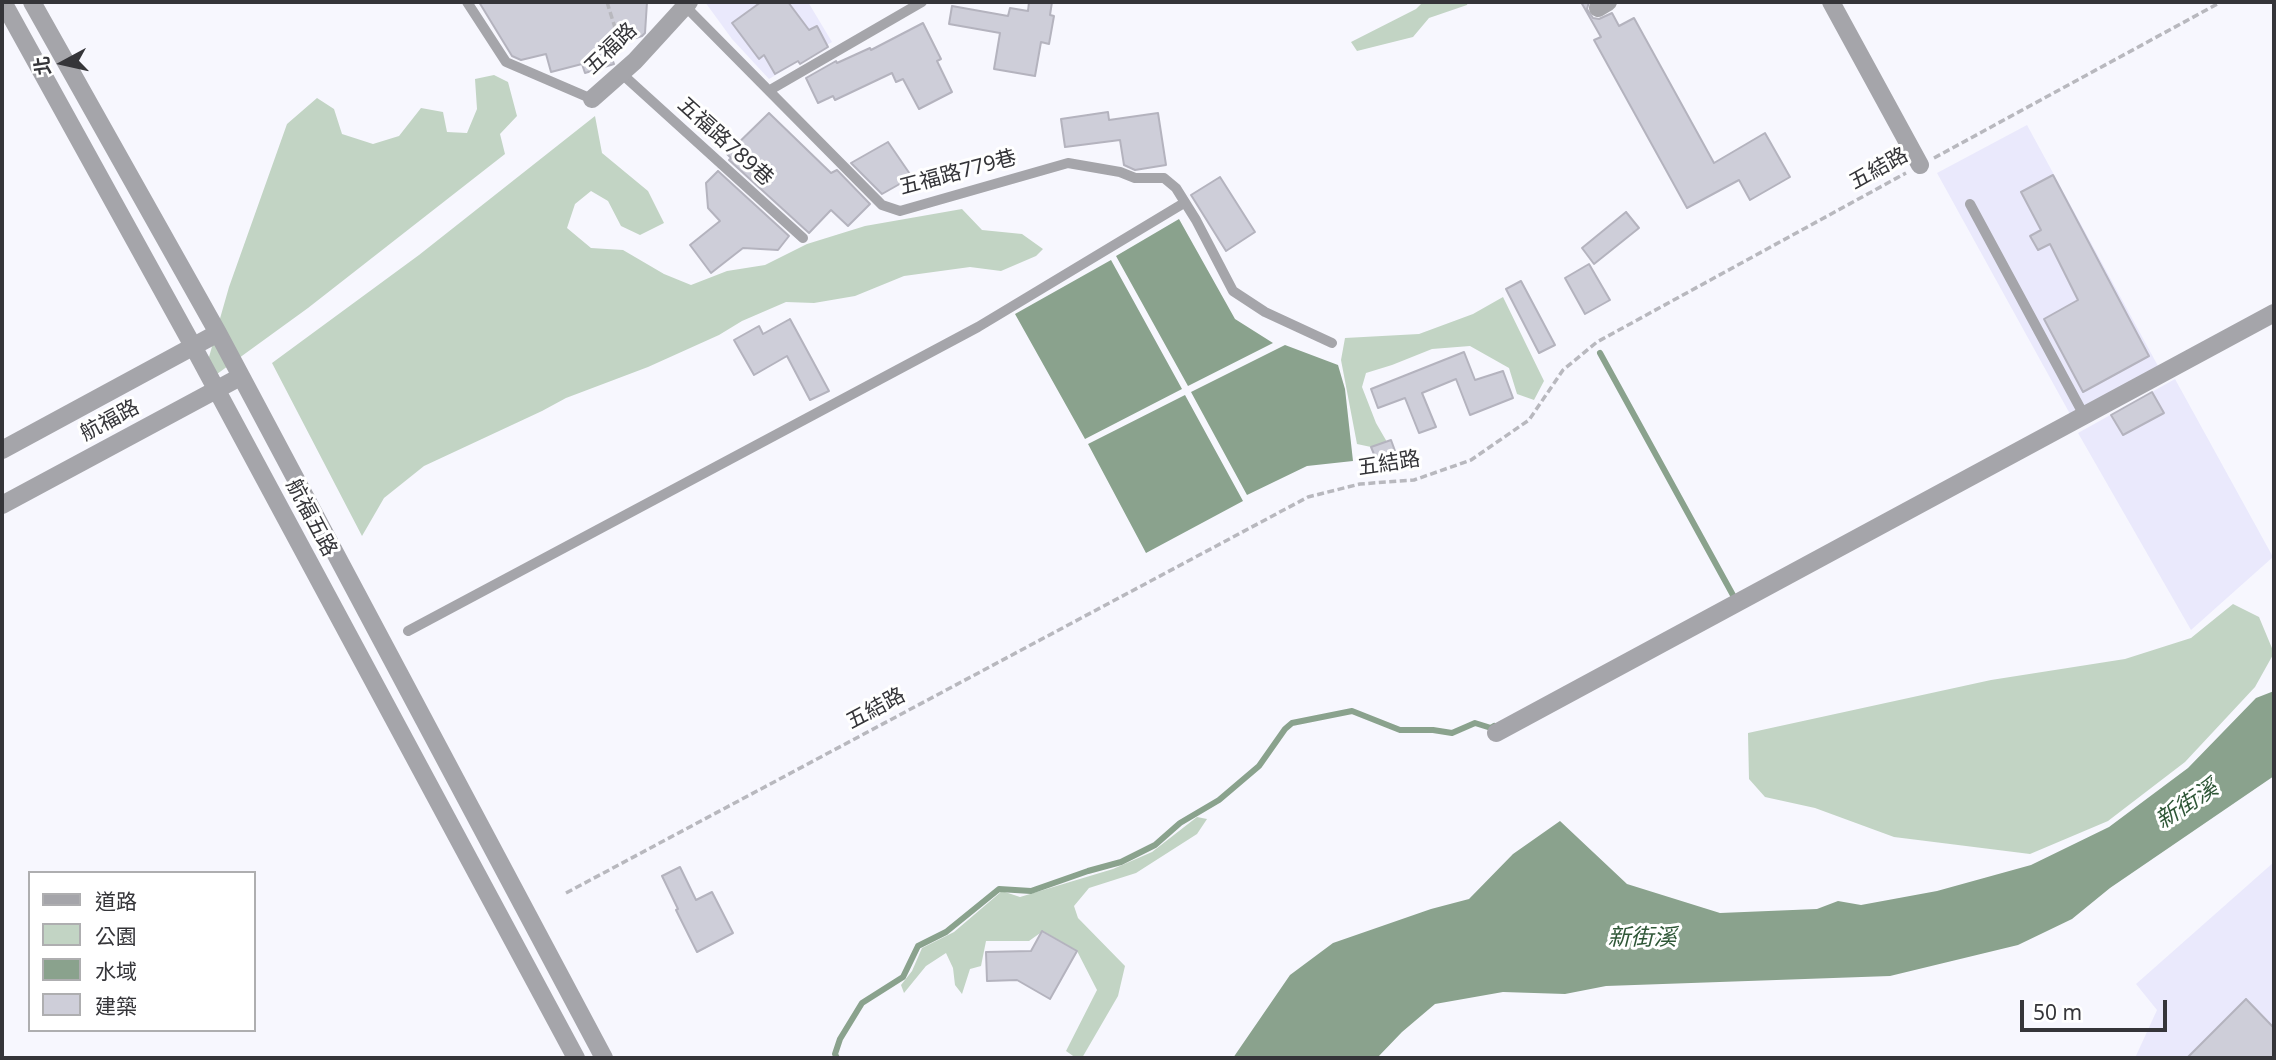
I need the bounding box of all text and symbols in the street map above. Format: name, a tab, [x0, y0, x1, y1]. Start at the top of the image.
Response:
street label: 五福路	[580, 18, 642, 80]
north arrow	[28, 28, 98, 98]
text: 北	[28, 55, 56, 77]
street label: 五福路789巷	[672, 92, 778, 192]
street label: 五結路	[1845, 143, 1913, 195]
street label: 五福路779巷	[897, 145, 1019, 201]
street label: 航福路	[76, 395, 144, 447]
street label: 五結路	[1356, 447, 1422, 481]
street label: 航福五路	[280, 475, 342, 561]
street label: 五結路	[842, 683, 910, 735]
water label: 新街溪	[2151, 775, 2223, 835]
legend	[28, 871, 256, 1032]
text: 道路	[95, 887, 137, 915]
text: 公園	[95, 922, 137, 950]
water label: 新街溪	[1608, 924, 1676, 952]
text: 水域	[95, 957, 137, 985]
scale bar	[2024, 986, 2171, 1030]
text: 建築	[95, 992, 137, 1020]
text: 50 m	[2033, 998, 2082, 1026]

